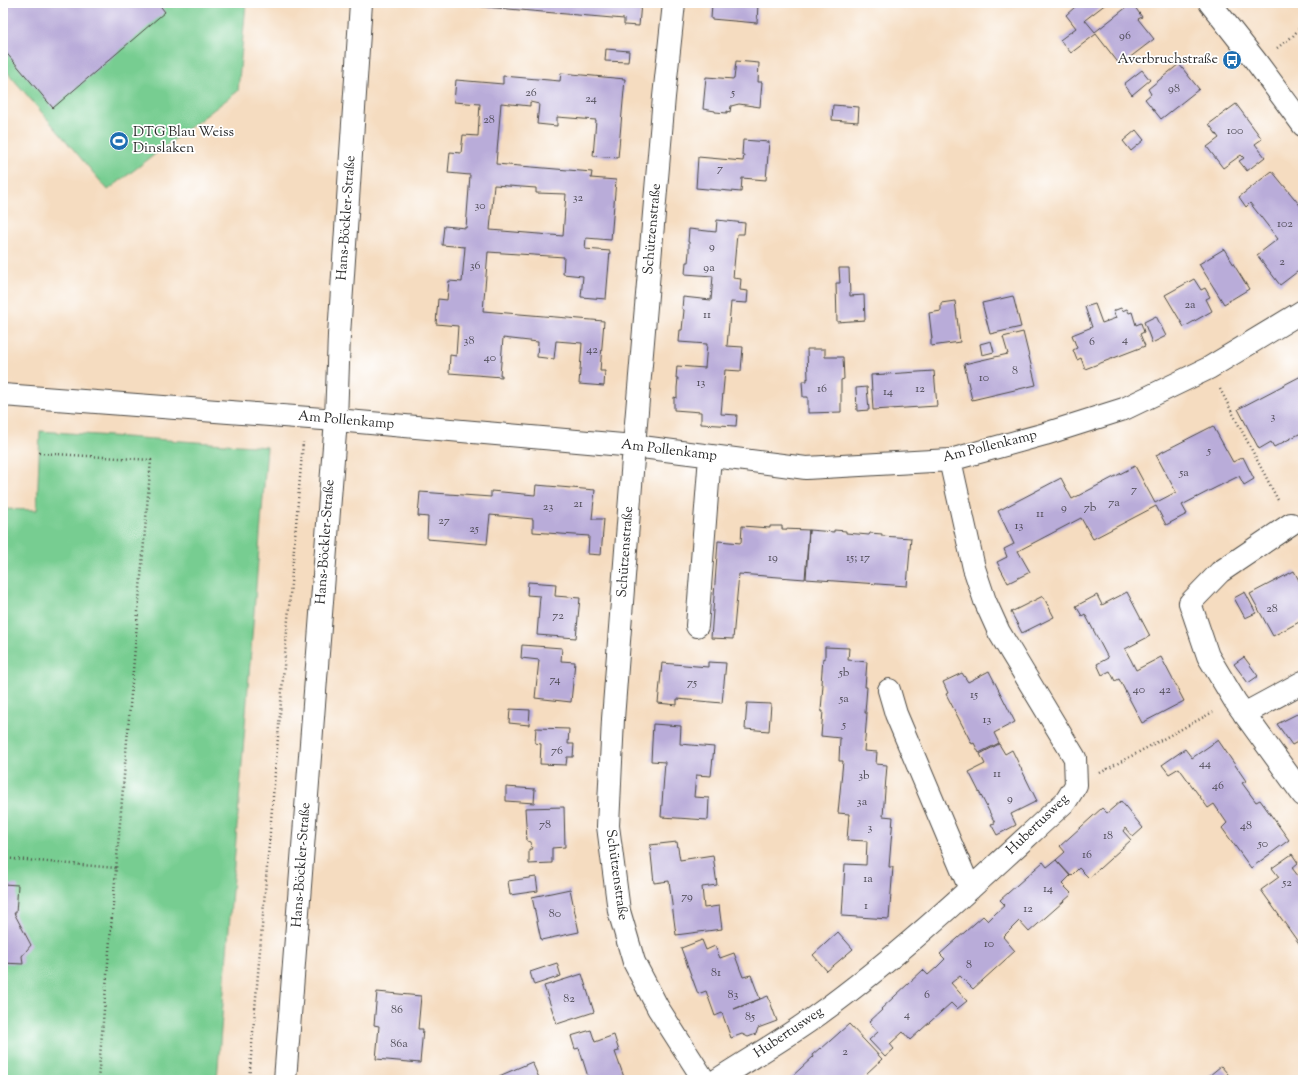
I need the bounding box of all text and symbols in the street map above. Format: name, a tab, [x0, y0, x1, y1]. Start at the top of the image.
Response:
house number: 96	[1119, 27, 1131, 45]
bus stop icon: Averbruchstraße	[1221, 49, 1243, 71]
place label: Averbruchstraße	[1117, 50, 1218, 70]
house number: 98	[1168, 80, 1180, 98]
house number: 26	[525, 84, 537, 102]
house number: 5	[730, 84, 735, 102]
house number: 24	[585, 90, 597, 108]
house number: 28	[483, 111, 495, 129]
house number: 100	[1227, 122, 1243, 140]
place label: DTG Blau Weiss Dinslaken	[133, 123, 234, 159]
sports icon: DTG Blau Weiss Dinslaken	[108, 130, 130, 152]
street label: Hans-Böckler-Straße	[333, 155, 361, 281]
house number: 7	[717, 160, 723, 178]
street label: Schützenstraße	[639, 183, 667, 275]
house number: 32	[573, 189, 584, 207]
house number: 30	[474, 197, 486, 215]
house number: 102	[1277, 215, 1293, 233]
house number: 9	[709, 238, 715, 256]
house number: 2	[1279, 253, 1285, 271]
house number: 36	[470, 257, 480, 275]
house number: 9a	[703, 259, 715, 277]
house number: 2a	[1184, 296, 1196, 314]
house number: 11	[703, 306, 711, 324]
house number: 4	[1122, 331, 1128, 349]
house number: 38	[464, 332, 474, 350]
house number: 6	[1089, 333, 1095, 351]
house number: 42	[586, 341, 598, 359]
house number: 40	[484, 349, 496, 367]
house number: 8	[1012, 362, 1018, 380]
house number: 10	[979, 369, 989, 387]
house number: 13	[697, 374, 706, 392]
house number: 16	[817, 380, 827, 398]
house number: 12	[915, 380, 925, 398]
house number: 14	[883, 383, 893, 401]
street label: Am Pollenkamp	[297, 407, 395, 435]
house number: 3	[1271, 408, 1276, 426]
street label: Am Pollenkamp	[941, 426, 1039, 468]
street label: Am Pollenkamp	[620, 435, 718, 467]
house number: 5	[1206, 442, 1211, 460]
house number: 5a	[1178, 464, 1189, 482]
street label: Hans-Böckler-Straße	[312, 479, 340, 605]
house number: 7	[1131, 481, 1137, 499]
house number: 7a	[1108, 494, 1120, 512]
house number: 21	[573, 495, 583, 513]
house number: 23	[543, 498, 553, 516]
house number: 9	[1061, 499, 1067, 517]
house number: 7b	[1084, 499, 1097, 517]
house number: 11	[1036, 505, 1044, 523]
street label: Schützenstraße	[613, 506, 639, 598]
house number: 27	[438, 512, 450, 530]
house number: 13	[1015, 517, 1024, 535]
house number: 25	[469, 520, 479, 538]
house number: 19	[768, 549, 778, 567]
house number: 15; 17	[846, 549, 870, 567]
house number: 28	[1266, 600, 1278, 618]
house number: 72	[552, 607, 564, 625]
house number: 5b	[838, 664, 850, 682]
house number: 74	[549, 671, 561, 689]
house number: 75	[687, 674, 697, 692]
house number: 40	[1133, 681, 1145, 699]
house number: 42	[1159, 681, 1171, 699]
house number: 15	[970, 686, 978, 704]
house number: 5a	[838, 690, 849, 708]
house number: 13	[983, 711, 992, 729]
house number: 5	[841, 716, 846, 734]
house number: 76	[551, 742, 563, 760]
house number: 44	[1199, 755, 1211, 773]
house number: 11	[993, 765, 1001, 783]
house number: 3b	[858, 767, 870, 785]
house number: 46	[1212, 777, 1224, 795]
street label: Hubertusweg	[1002, 790, 1074, 860]
house number: 9	[1007, 790, 1013, 808]
house number: 3a	[857, 793, 868, 811]
street label: Hans-Böckler-Straße	[288, 802, 316, 928]
house number: 78	[539, 816, 551, 834]
house number: 48	[1240, 817, 1252, 835]
house number: 3	[868, 819, 873, 837]
house number: 18	[1103, 827, 1113, 845]
street label: Schützenstraße	[600, 828, 632, 922]
house number: 50	[1257, 835, 1268, 853]
house number: 16	[1082, 846, 1092, 864]
house number: 1a	[863, 870, 873, 888]
house number: 52	[1281, 874, 1292, 892]
house number: 14	[1043, 880, 1053, 898]
house number: 79	[681, 888, 693, 906]
house number: 1	[864, 897, 868, 915]
house number: 12	[1023, 900, 1033, 918]
house number: 80	[549, 905, 561, 923]
house number: 10	[984, 935, 994, 953]
house number: 8	[966, 956, 972, 974]
house number: 81	[711, 964, 721, 982]
house number: 83	[728, 986, 739, 1004]
house number: 6	[924, 986, 930, 1004]
house number: 82	[563, 990, 575, 1008]
house number: 86	[391, 1001, 403, 1019]
street label: Hubertusweg	[750, 1002, 828, 1064]
house number: 4	[904, 1006, 910, 1024]
house number: 85	[745, 1008, 755, 1026]
house number: 86a	[390, 1035, 408, 1053]
house number: 2	[842, 1043, 848, 1061]

